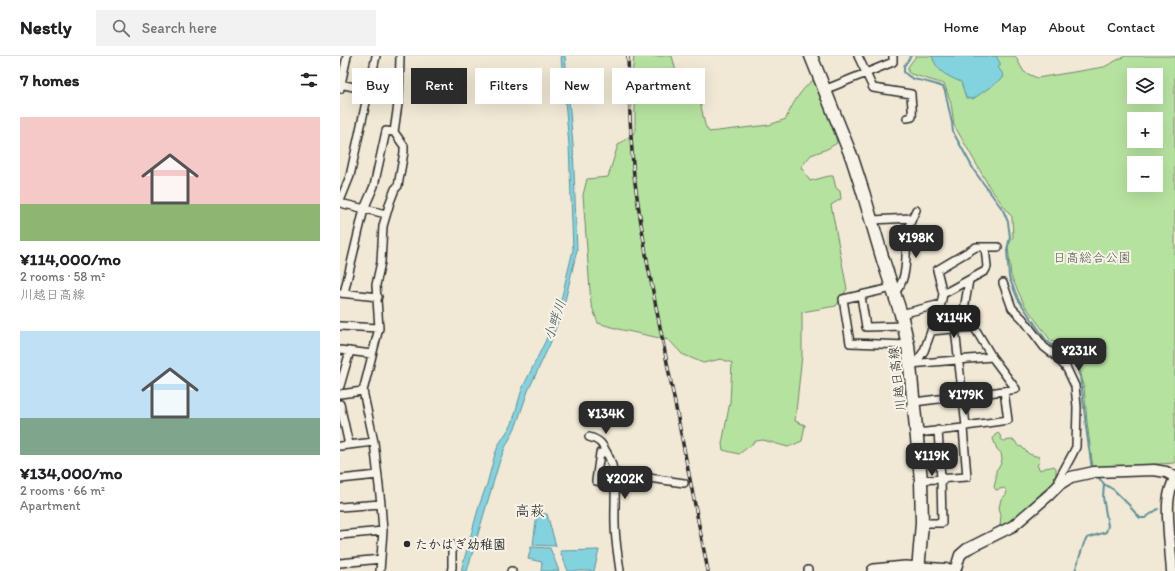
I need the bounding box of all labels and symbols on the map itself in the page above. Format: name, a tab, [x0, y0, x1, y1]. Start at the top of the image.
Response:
pin: ¥198K	[888, 225, 944, 259]
park label: 日高総合公園	[1053, 250, 1131, 265]
water label: 小畔川	[540, 297, 570, 343]
pin: ¥114K	[926, 305, 982, 339]
pin: ¥231K	[1051, 338, 1107, 372]
street label: 川越日高線	[885, 345, 908, 412]
pin: ¥179K	[938, 382, 994, 416]
pin: ¥134K	[578, 401, 634, 435]
pin: ¥119K	[904, 443, 960, 477]
pin: ¥202K	[597, 466, 653, 500]
district label: 高萩	[515, 502, 545, 520]
place label: たかはぎ幼稚園	[415, 537, 506, 552]
marker: たかはぎ幼稚園	[402, 539, 412, 549]

